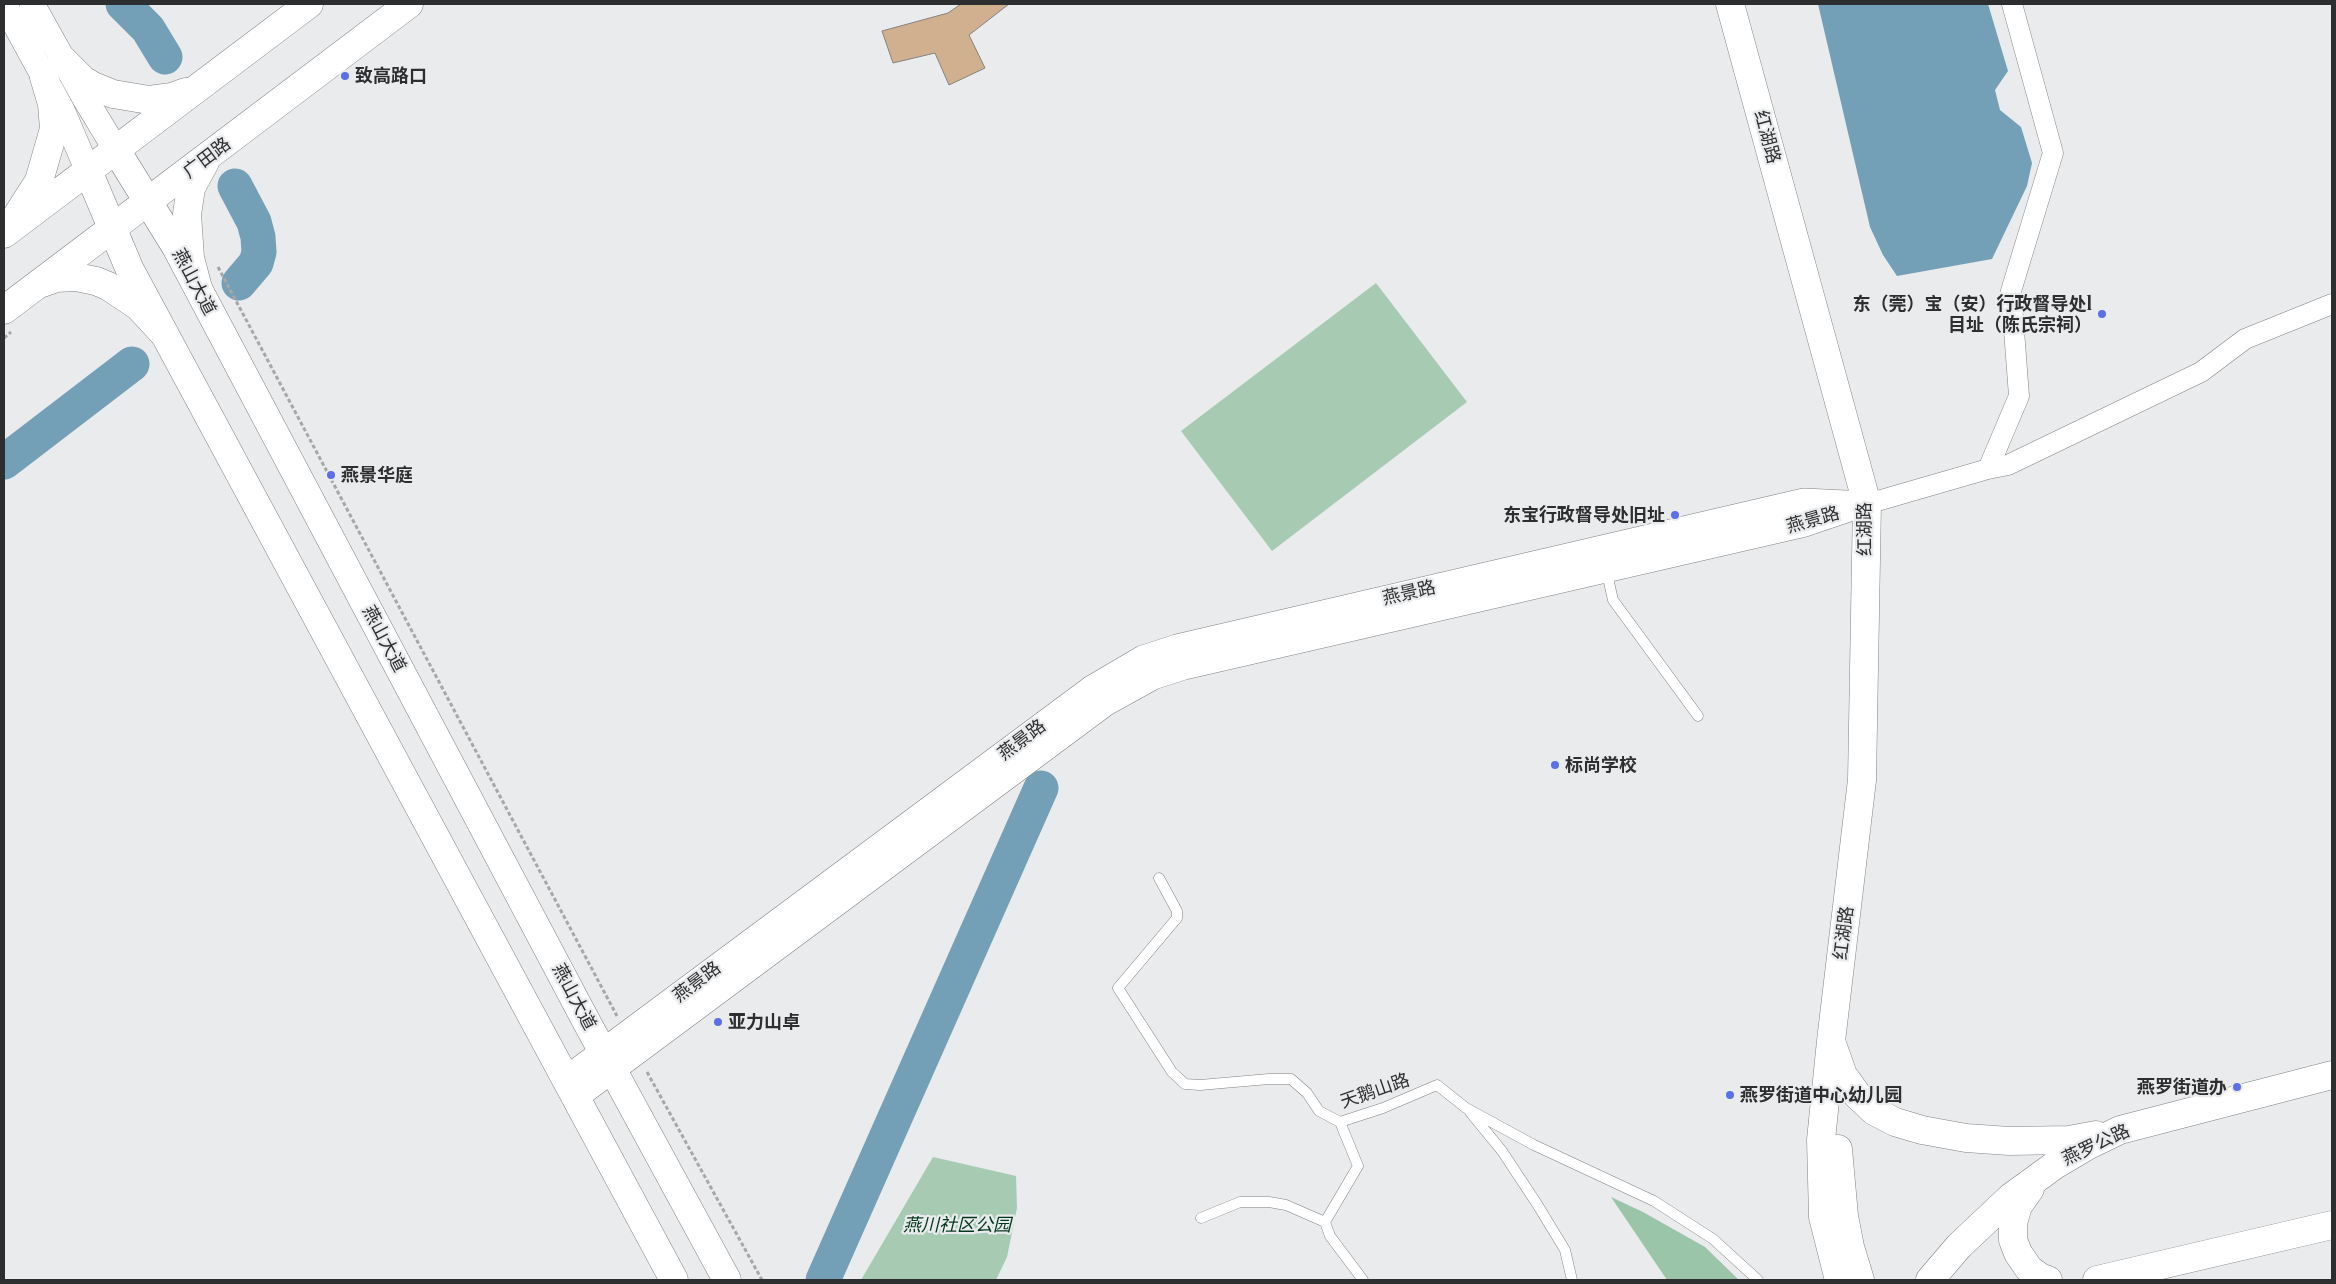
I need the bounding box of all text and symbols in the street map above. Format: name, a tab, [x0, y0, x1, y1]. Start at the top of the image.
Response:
place label: 致高路口	[355, 65, 427, 87]
marker: 致高路口	[339, 70, 351, 82]
street label: 红湖路	[1750, 108, 1784, 166]
street label: 广田路	[179, 133, 235, 183]
street label: 燕山大道	[168, 245, 220, 319]
place label: 东（莞）宝（安）行政督导处l 目址（陈氏宗祠）	[1852, 293, 2092, 336]
marker: 东（莞）宝（安）行政督导处l 目址（陈氏宗祠）	[2096, 308, 2108, 320]
place label: 燕景华庭	[341, 464, 413, 486]
marker: 燕景华庭	[325, 469, 337, 481]
street label: 燕景路	[1784, 502, 1842, 538]
street label: 红湖路	[1854, 502, 1876, 556]
place label: 东宝行政督导处旧址	[1503, 504, 1665, 526]
marker: 东宝行政督导处旧址	[1669, 509, 1681, 521]
street label: 燕景路	[1380, 576, 1438, 610]
street label: 燕山大道	[358, 602, 410, 676]
street label: 燕景路	[994, 715, 1050, 765]
place label: 标尚学校	[1565, 754, 1637, 776]
marker: 标尚学校	[1549, 759, 1561, 771]
street label: 红湖路	[1830, 905, 1858, 961]
street label: 燕景路	[669, 957, 725, 1007]
street label: 燕山大道	[548, 960, 600, 1034]
place label: 亚力山卓	[728, 1011, 800, 1033]
marker: 亚力山卓	[712, 1016, 724, 1028]
street label: 天鹅山路	[1337, 1069, 1413, 1113]
place label: 燕罗街道办	[2137, 1076, 2227, 1098]
marker: 燕罗街道办	[2231, 1081, 2243, 1093]
place label: 燕罗街道中心幼儿园	[1740, 1084, 1902, 1106]
marker: 燕罗街道中心幼儿园	[1724, 1089, 1736, 1101]
street label: 燕罗公路	[2059, 1120, 2133, 1170]
park label: 燕川社区公园	[903, 1214, 1011, 1236]

